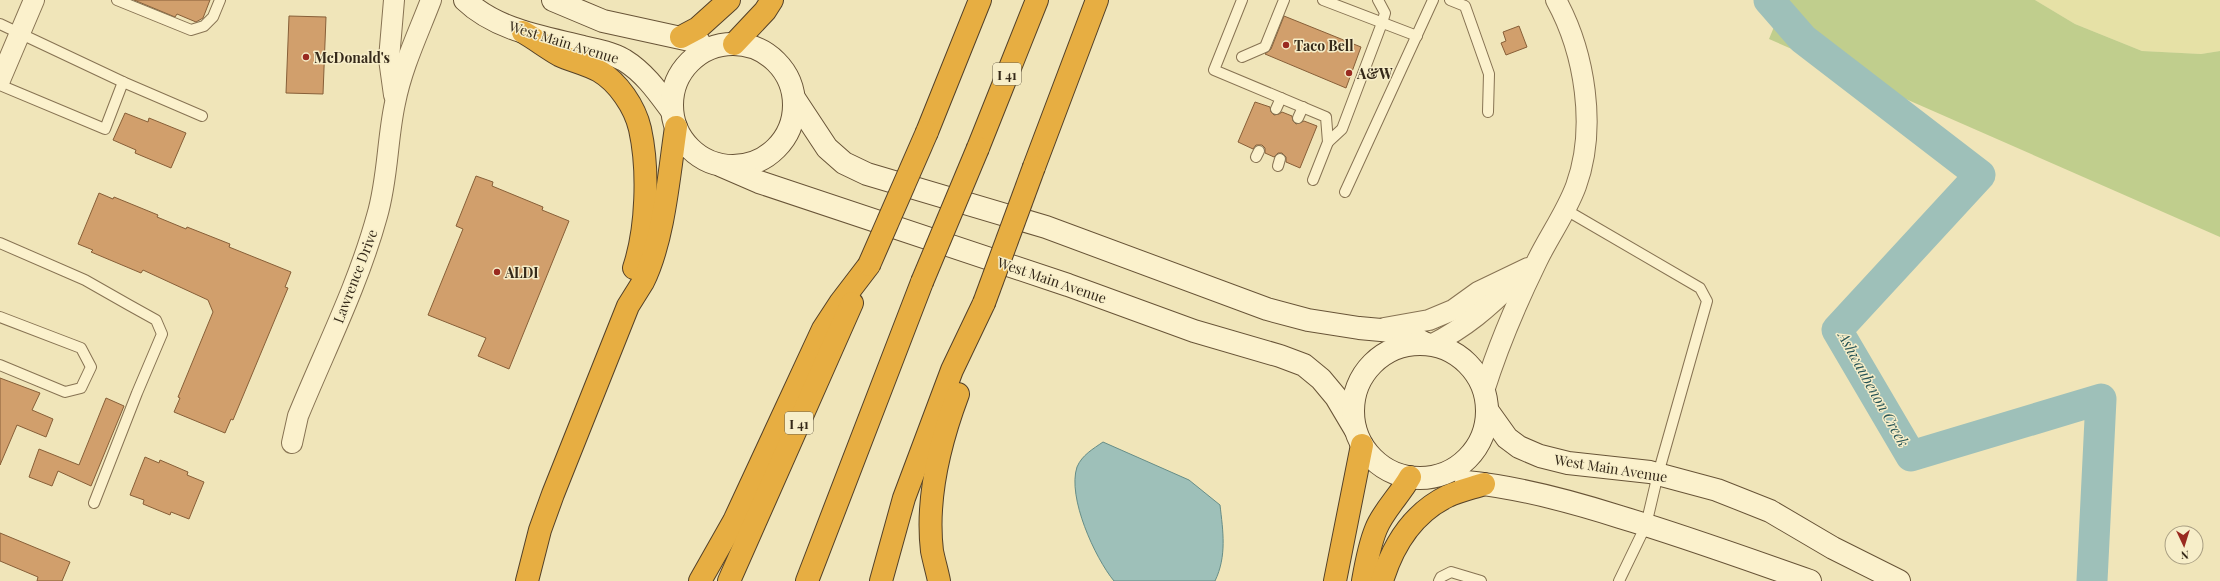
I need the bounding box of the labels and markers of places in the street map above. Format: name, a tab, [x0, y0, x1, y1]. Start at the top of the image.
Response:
place label: Taco Bell	[1294, 36, 1354, 55]
marker: Taco Bell	[1281, 40, 1291, 50]
place label: McDonald's	[314, 48, 390, 67]
marker: McDonald's	[301, 52, 311, 62]
place label: A&W	[1356, 64, 1393, 83]
marker: A&W	[1344, 68, 1354, 78]
place label: ALDI	[504, 263, 539, 282]
marker: ALDI	[492, 267, 502, 277]

